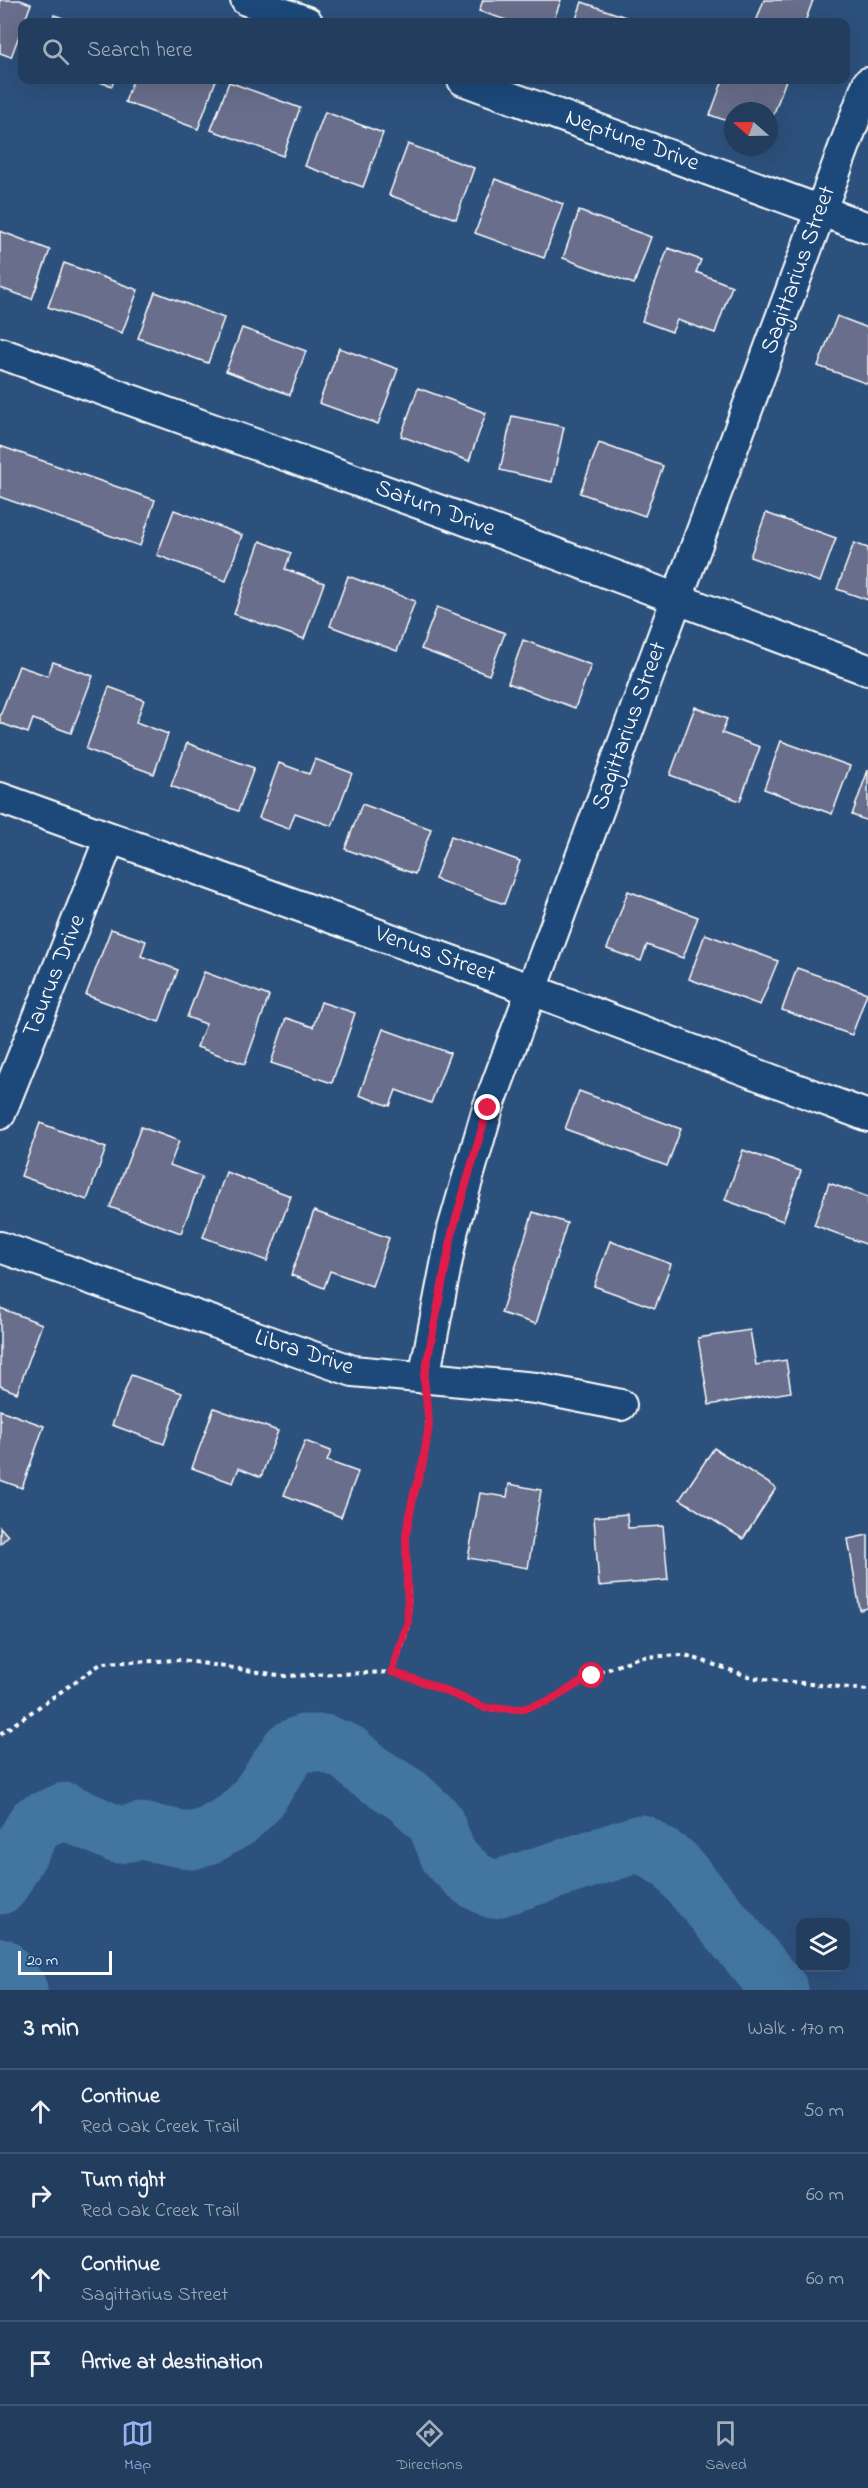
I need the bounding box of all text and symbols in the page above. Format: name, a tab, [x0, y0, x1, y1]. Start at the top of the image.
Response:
search box	[18, 18, 850, 84]
icon: search	[39, 35, 72, 68]
text: Search here	[87, 35, 192, 67]
street label: Neptune Drive	[560, 101, 704, 182]
north arrow	[724, 102, 778, 156]
street label: Sagittarius Street	[752, 181, 846, 359]
street label: Saturn Drive	[370, 471, 500, 547]
street label: Sagittarius Street	[583, 637, 677, 815]
street label: Taurus Drive	[14, 909, 96, 1043]
street label: Venus Street	[369, 917, 500, 993]
route end	[474, 1094, 500, 1120]
street label: Libra Drive	[250, 1321, 358, 1386]
route start	[578, 1662, 604, 1688]
map controls	[796, 1918, 850, 1972]
button: layers	[796, 1918, 850, 1972]
scale bar	[18, 1948, 112, 1976]
text: 20 m	[27, 1949, 58, 1973]
text: 3 min	[24, 2010, 79, 2048]
text: Walk · 170 m	[748, 2015, 844, 2044]
text: Continue	[81, 2081, 160, 2113]
icon: ahead	[24, 2095, 57, 2128]
text: 50 m	[803, 2097, 844, 2126]
text: Red Oak Creek Trail	[81, 2113, 239, 2142]
text: Turn right	[81, 2165, 166, 2197]
icon: right	[24, 2179, 57, 2212]
text: 60 m	[806, 2181, 844, 2210]
text: Red Oak Creek Trail	[81, 2197, 239, 2226]
text: Continue	[81, 2249, 160, 2281]
icon: ahead	[24, 2263, 57, 2296]
text: 60 m	[806, 2265, 844, 2294]
text: Sagittarius Street	[81, 2281, 228, 2310]
icon: arrive	[24, 2347, 57, 2380]
text: Arrive at destination	[81, 2347, 263, 2379]
tab: Map	[121, 2417, 154, 2477]
tab: Directions	[396, 2417, 463, 2477]
tab: Saved	[705, 2417, 747, 2477]

